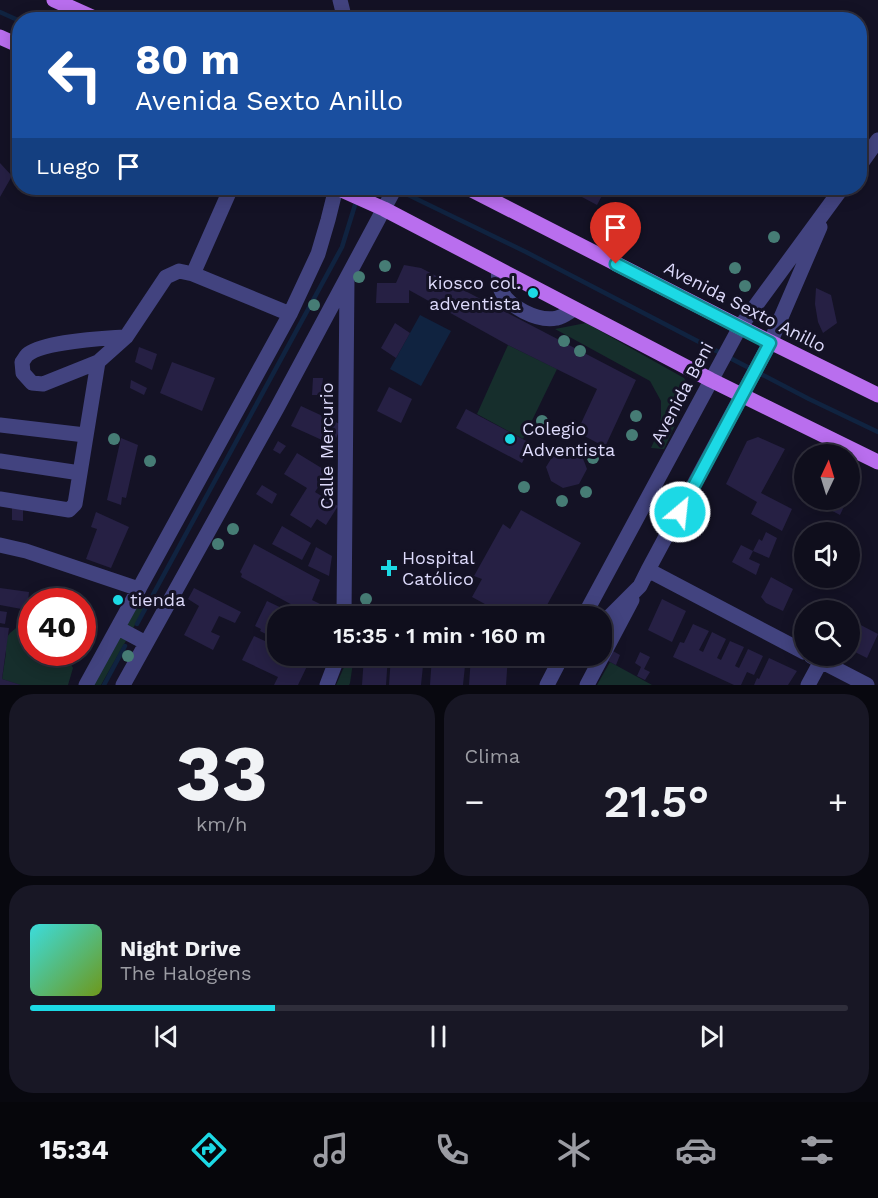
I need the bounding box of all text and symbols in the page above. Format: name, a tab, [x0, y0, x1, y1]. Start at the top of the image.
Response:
text: 80 m	[135, 35, 240, 84]
icon: left	[36, 36, 114, 114]
text: Avenida Sexto Anillo	[135, 85, 403, 117]
icon: arrive	[112, 150, 145, 183]
text: Luego	[36, 154, 100, 179]
pin	[590, 202, 641, 264]
icon: arrive	[599, 211, 632, 244]
street label: Avenida Sexto Anillo	[661, 257, 830, 356]
place label: kiosco col. adventista	[428, 272, 521, 314]
marker: kiosco col. adventista	[526, 286, 540, 300]
street label: Avenida Beni	[646, 338, 717, 447]
street label: Calle Mercurio	[316, 383, 337, 509]
place label: Colegio Adventista	[522, 418, 615, 460]
marker: Colegio Adventista	[503, 432, 517, 446]
north arrow	[794, 444, 860, 510]
map controls	[794, 444, 860, 666]
position arrow	[648, 480, 712, 544]
button: sound	[794, 522, 860, 588]
place label: Hospital Católico	[402, 547, 475, 589]
marker: Hospital Católico	[380, 559, 398, 577]
speed limit sign: 40	[18, 588, 96, 666]
place label: tienda	[130, 589, 185, 610]
marker: tienda	[111, 593, 125, 607]
button: search	[794, 600, 860, 666]
text: 15:35 · 1 min · 160 m	[333, 623, 546, 648]
text: 33	[175, 727, 268, 819]
text: Clima	[465, 744, 520, 768]
text: 21.5°	[603, 775, 709, 828]
text: −	[465, 782, 484, 821]
text: +	[828, 782, 848, 821]
text: km/h	[196, 812, 248, 836]
text: Night Drive	[120, 936, 241, 961]
text: The Halogens	[120, 961, 252, 985]
icon: previous	[150, 1020, 183, 1053]
icon: pause	[422, 1020, 455, 1053]
icon: next	[695, 1020, 728, 1053]
icon: directions	[188, 1129, 230, 1171]
icon: music	[310, 1129, 352, 1171]
icon: phone	[431, 1129, 473, 1171]
icon: climate	[553, 1129, 595, 1171]
icon: car	[675, 1129, 717, 1171]
icon: filters	[796, 1129, 838, 1171]
text: 15:34	[40, 1134, 109, 1166]

